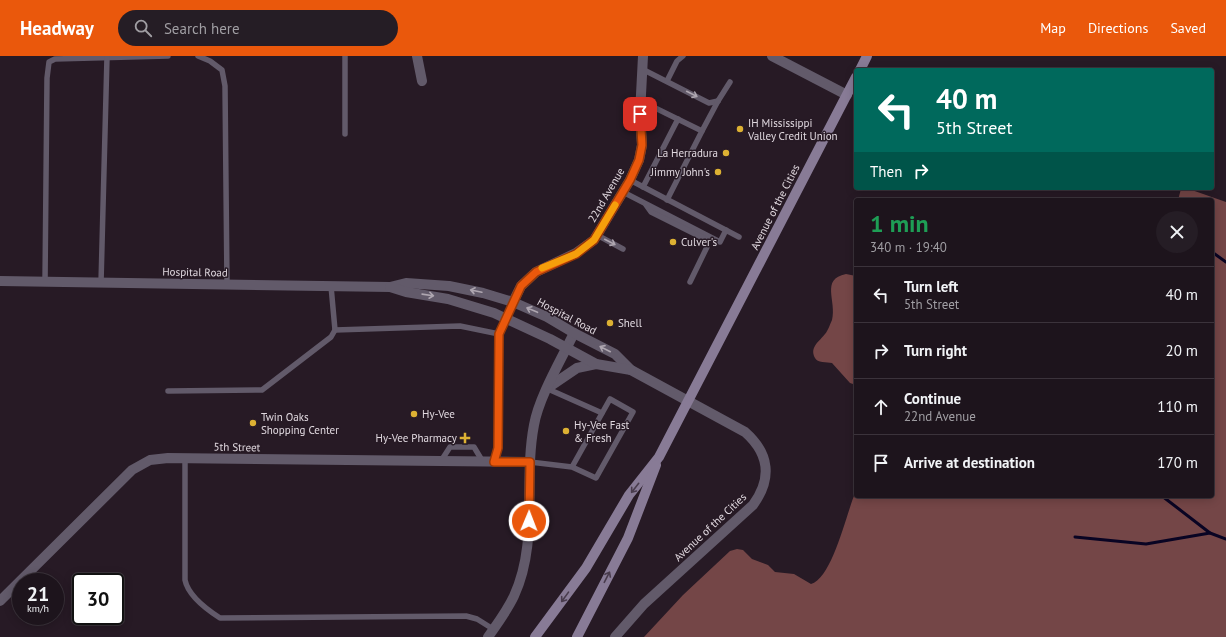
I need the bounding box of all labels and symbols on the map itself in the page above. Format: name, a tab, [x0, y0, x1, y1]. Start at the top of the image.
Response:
one-way arrow	[686, 91, 698, 98]
pin	[623, 97, 657, 131]
place label: IH Mississippi Valley Credit Union	[747, 116, 838, 143]
marker: IH Mississippi Valley Credit Union	[735, 124, 745, 134]
place label: La Herradura	[657, 146, 718, 160]
marker: La Herradura	[721, 148, 731, 158]
street label: Avenue of the Cities	[747, 162, 803, 252]
street label: 22nd Avenue	[585, 165, 627, 225]
place label: Jimmy John's	[650, 165, 710, 179]
marker: Jimmy John's	[713, 167, 723, 177]
place label: Culver's	[681, 235, 717, 249]
marker: Culver's	[668, 237, 678, 247]
one-way arrow	[603, 239, 615, 246]
street label: Hospital Road	[162, 264, 228, 280]
one-way arrow	[469, 287, 482, 295]
one-way arrow	[421, 291, 434, 299]
street label: Hospital Road	[535, 294, 599, 338]
one-way arrow	[526, 306, 538, 314]
place label: Shell	[618, 316, 643, 330]
marker: Shell	[605, 318, 615, 328]
one-way arrow	[599, 345, 611, 352]
place label: Hy-Vee	[422, 407, 455, 421]
marker: Hy-Vee	[409, 409, 419, 419]
place label: Twin Oaks Shopping Center	[261, 410, 339, 437]
marker: Twin Oaks Shopping Center	[248, 418, 258, 428]
place label: Hy-Vee Fast & Fresh	[574, 418, 630, 445]
marker: Hy-Vee Fast & Fresh	[561, 426, 571, 436]
place label: Hy-Vee Pharmacy	[376, 431, 458, 445]
marker: Hy-Vee Pharmacy	[460, 433, 470, 443]
street label: 5th Street	[213, 440, 261, 454]
one-way arrow	[630, 483, 639, 494]
street label: Avenue of the Cities	[671, 490, 749, 564]
position arrow	[508, 500, 550, 542]
one-way arrow	[604, 572, 612, 584]
speed limit sign: 30	[72, 573, 124, 625]
one-way arrow	[560, 592, 569, 603]

